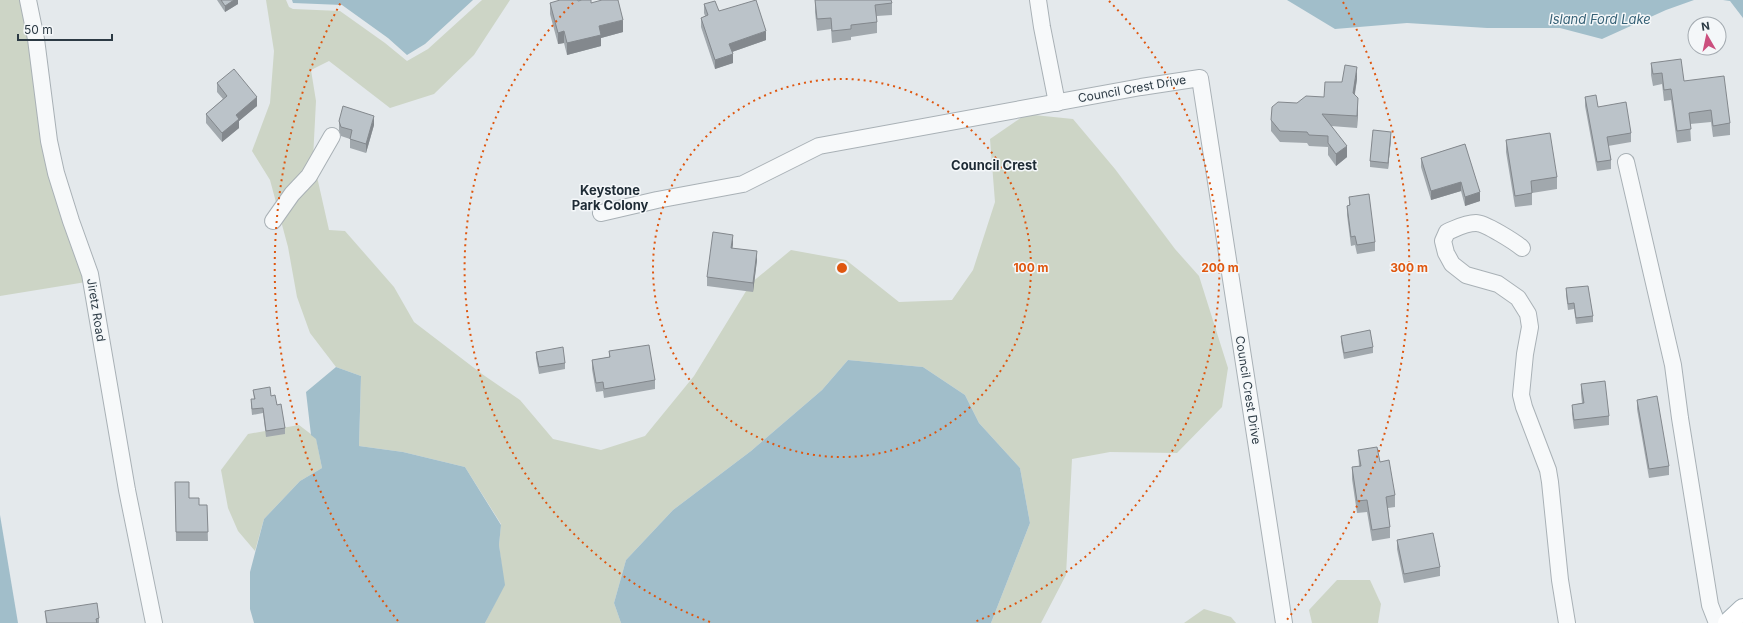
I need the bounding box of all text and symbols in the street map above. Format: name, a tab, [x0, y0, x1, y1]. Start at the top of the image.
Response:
water label: Island Ford Lake	[1549, 11, 1651, 27]
scale bar	[18, 16, 112, 42]
north arrow	[1687, 16, 1727, 56]
text: N	[1700, 19, 1711, 34]
text: 50 m	[24, 22, 53, 37]
street label: Council Crest Drive	[1077, 72, 1187, 105]
district label: Council Crest	[951, 157, 1037, 173]
district label: Keystone Park Colony	[572, 182, 649, 213]
text: 100 m	[1013, 260, 1049, 275]
text: 200 m	[1201, 260, 1239, 275]
text: 300 m	[1390, 260, 1428, 275]
centre of rings	[835, 261, 849, 275]
street label: Jiretz Road	[84, 277, 109, 343]
street label: Council Crest Drive	[1233, 335, 1264, 445]

